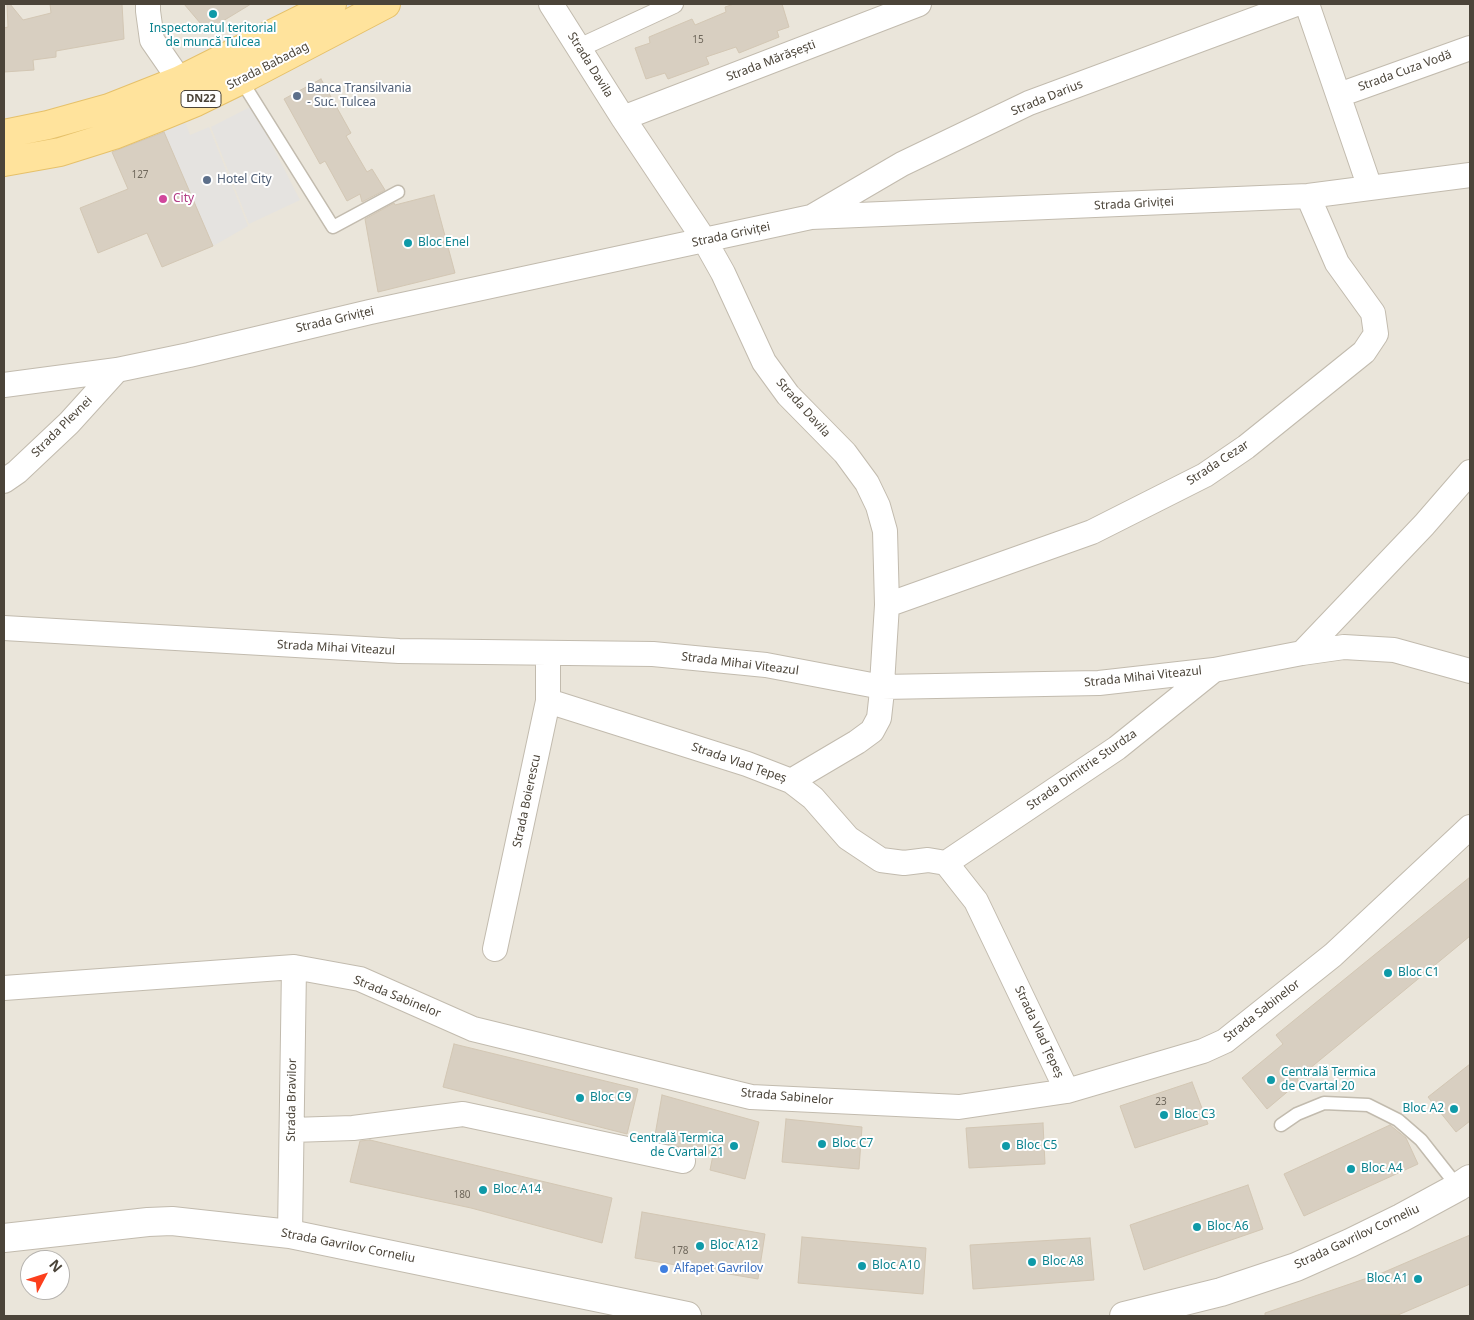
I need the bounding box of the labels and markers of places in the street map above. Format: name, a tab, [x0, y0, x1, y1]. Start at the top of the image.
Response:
marker: Inspectoratul teritorial de muncă Tulcea	[207, 8, 219, 20]
place label: Inspectoratul teritorial de muncă Tulcea	[150, 22, 276, 50]
place label: Banca Transilvania - Suc. Tulcea	[307, 82, 412, 110]
marker: Banca Transilvania - Suc. Tulcea	[291, 90, 303, 102]
place label: Hotel City	[217, 173, 272, 187]
marker: Hotel City	[201, 174, 213, 186]
place label: City	[173, 192, 194, 206]
marker: City	[157, 193, 169, 205]
place label: Bloc Enel	[418, 236, 469, 250]
marker: Bloc Enel	[402, 237, 414, 249]
place label: Bloc C1	[1398, 966, 1439, 980]
marker: Bloc C1	[1382, 967, 1394, 979]
place label: Centrală Termica de Cvartal 20	[1281, 1066, 1376, 1094]
marker: Centrală Termica de Cvartal 20	[1265, 1074, 1277, 1086]
place label: Bloc C9	[590, 1091, 631, 1105]
marker: Bloc C9	[574, 1092, 586, 1104]
place label: Bloc A2	[1402, 1102, 1444, 1116]
marker: Bloc A2	[1448, 1103, 1460, 1115]
place label: Bloc C3	[1174, 1108, 1215, 1122]
marker: Bloc C3	[1158, 1109, 1170, 1121]
place label: Centrală Termica de Cvartal 21	[629, 1132, 724, 1160]
place label: Bloc C7	[832, 1137, 873, 1151]
marker: Bloc C7	[816, 1138, 828, 1150]
place label: Bloc C5	[1016, 1139, 1057, 1153]
marker: Centrală Termica de Cvartal 21	[728, 1140, 740, 1152]
marker: Bloc C5	[1000, 1140, 1012, 1152]
place label: Bloc A4	[1361, 1162, 1403, 1176]
marker: Bloc A4	[1345, 1163, 1357, 1175]
place label: Bloc A14	[493, 1183, 541, 1197]
marker: Bloc A14	[477, 1184, 489, 1196]
place label: Bloc A6	[1207, 1220, 1249, 1234]
marker: Bloc A6	[1191, 1221, 1203, 1233]
place label: Bloc A12	[710, 1239, 758, 1253]
marker: Bloc A12	[694, 1240, 706, 1252]
place label: Bloc A8	[1042, 1255, 1084, 1269]
marker: Bloc A8	[1026, 1256, 1038, 1268]
place label: Bloc A10	[872, 1259, 920, 1273]
marker: Bloc A10	[856, 1260, 868, 1272]
place label: Alfapet Gavrilov	[674, 1262, 763, 1276]
marker: Alfapet Gavrilov	[658, 1263, 670, 1275]
place label: Bloc A1	[1366, 1272, 1408, 1286]
marker: Bloc A1	[1412, 1273, 1424, 1285]

